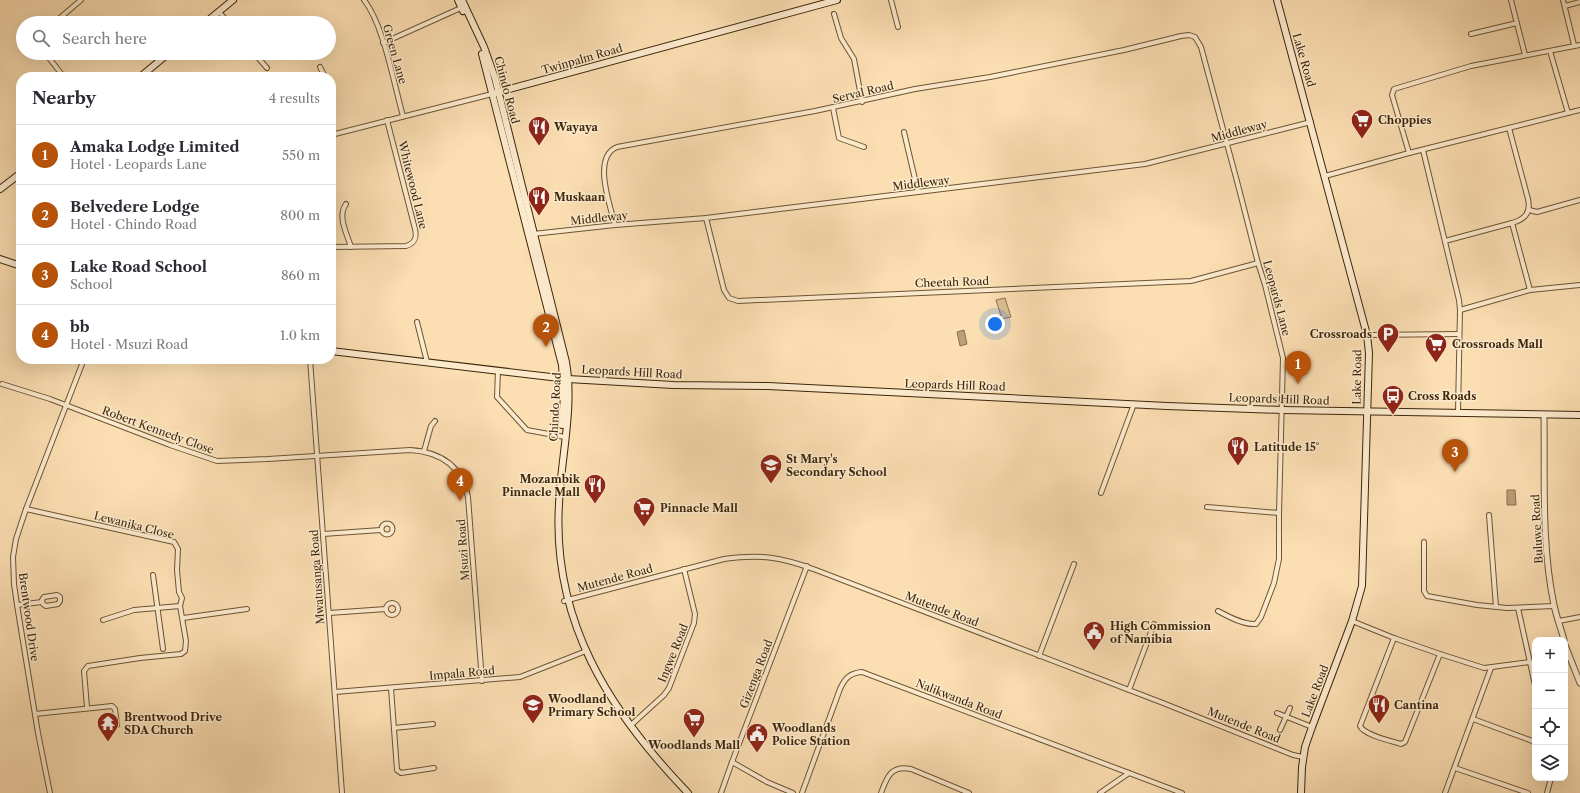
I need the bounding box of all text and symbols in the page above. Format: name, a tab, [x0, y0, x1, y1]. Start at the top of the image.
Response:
search box	[16, 16, 336, 60]
street label: Green Lane	[380, 22, 410, 86]
icon: search	[30, 27, 52, 49]
text: Search here	[62, 29, 147, 48]
street label: Lake Road	[1290, 32, 1318, 89]
street label: Twinpalm Road	[540, 41, 624, 77]
street label: Chindo Road	[491, 55, 523, 126]
street label: Serval Road	[831, 78, 895, 106]
text: Nearby	[32, 88, 96, 108]
text: 4 results	[269, 90, 320, 106]
supermarket icon: Choppies	[1349, 107, 1375, 140]
place label: Choppies	[1378, 113, 1432, 127]
restaurant icon: Wayaya	[526, 114, 552, 147]
street label: Middleway	[1209, 117, 1269, 145]
place label: Wayaya	[553, 120, 599, 134]
text: Amaka Lodge Limited	[70, 137, 239, 156]
street label: Whitewood Lane	[395, 138, 431, 231]
text: 1	[42, 147, 48, 163]
text: 550 m	[282, 147, 320, 163]
text: Hotel · Leopards Lane	[70, 156, 207, 172]
street label: Middleway	[892, 172, 951, 193]
restaurant icon: Muskaan	[526, 184, 552, 217]
place label: Muskaan	[554, 190, 606, 204]
text: Belvedere Lodge	[70, 197, 199, 216]
text: 2	[41, 207, 49, 223]
text: 800 m	[280, 207, 320, 223]
street label: Middleway	[570, 208, 629, 228]
text: Hotel · Chindo Road	[70, 216, 197, 232]
text: Lake Road School	[70, 257, 207, 276]
street label: Leopards Lane	[1260, 259, 1294, 337]
text: 3	[41, 267, 49, 283]
text: 860 m	[281, 267, 320, 283]
street label: Cheetah Road	[915, 274, 990, 290]
text: School	[70, 276, 113, 292]
pin: 2	[533, 314, 559, 347]
your location	[985, 314, 1005, 334]
text: bb	[70, 317, 90, 336]
parking icon: Crossroads	[1375, 321, 1401, 354]
text: 4	[41, 327, 49, 343]
text: 1.0 km	[280, 327, 320, 343]
place label: Crossroads	[1310, 327, 1372, 341]
supermarket icon: Crossroads Mall	[1423, 331, 1449, 364]
text: Hotel · Msuzi Road	[70, 336, 188, 352]
place label: Crossroads Mall	[1452, 337, 1543, 351]
street label: Lake Road	[1350, 349, 1364, 405]
pin: 1	[1285, 351, 1311, 384]
street label: Leopards Hill Road	[581, 362, 683, 382]
street label: Chindo Road	[546, 372, 564, 442]
street label: Leopards Hill Road	[904, 376, 1006, 394]
bus stop icon: Cross Roads	[1380, 383, 1406, 416]
place label: Cross Roads	[1408, 389, 1476, 403]
street label: Leopards Hill Road	[1228, 390, 1330, 408]
street label: Robert Kennedy Close	[100, 403, 216, 457]
restaurant icon: Latitude 15°	[1225, 434, 1251, 467]
pin: 3	[1442, 439, 1468, 472]
place label: Latitude 15°	[1254, 440, 1320, 454]
school or university icon: St Mary's Secondary School	[758, 452, 784, 485]
place label: St Mary's Secondary School	[786, 452, 887, 479]
pin: 4	[447, 468, 473, 501]
place label: Mozambik Pinnacle Mall	[502, 472, 581, 499]
restaurant icon: Mozambik Pinnacle Mall	[582, 472, 608, 505]
street label: Buluwe Road	[1528, 494, 1546, 564]
supermarket icon: Pinnacle Mall	[631, 495, 657, 528]
place label: Pinnacle Mall	[660, 501, 738, 515]
street label: Lewanika Close	[92, 508, 176, 542]
street label: Msuzi Road	[454, 518, 472, 581]
street label: Mwatusanga Road	[307, 529, 327, 625]
street label: Mutende Road	[576, 561, 655, 595]
street label: Brentwood Drive	[16, 572, 42, 662]
street label: Mutende Road	[903, 589, 981, 630]
public building icon: High Commission of Namibia	[1081, 619, 1107, 652]
place label: High Commission of Namibia	[1110, 619, 1211, 646]
street label: Ingwe Road	[655, 621, 691, 684]
street label: Gizenga Road	[736, 637, 776, 710]
map controls	[1532, 637, 1568, 781]
button: +	[1532, 637, 1568, 673]
street label: Lake Road	[1299, 662, 1332, 719]
street label: Impala Road	[428, 663, 496, 683]
button: −	[1532, 673, 1568, 709]
street label: Nalikwanda Road	[914, 676, 1004, 722]
school or university icon: Woodland Primary School	[520, 692, 546, 725]
place label: Woodland Primary School	[547, 692, 635, 719]
restaurant icon: Cantina	[1366, 692, 1392, 725]
place label: Cantina	[1394, 698, 1440, 712]
street label: Mutende Road	[1205, 704, 1283, 746]
supermarket icon: Woodlands Mall	[681, 706, 707, 739]
button: locate	[1532, 709, 1568, 745]
temple icon: Brentwood Drive SDA Church	[95, 710, 121, 743]
place label: Brentwood Drive SDA Church	[124, 710, 222, 737]
public building icon: Woodlands Police Station	[744, 721, 770, 754]
place label: Woodlands Police Station	[771, 721, 851, 748]
place label: Woodlands Mall	[647, 738, 740, 752]
button: layers	[1532, 745, 1568, 781]

